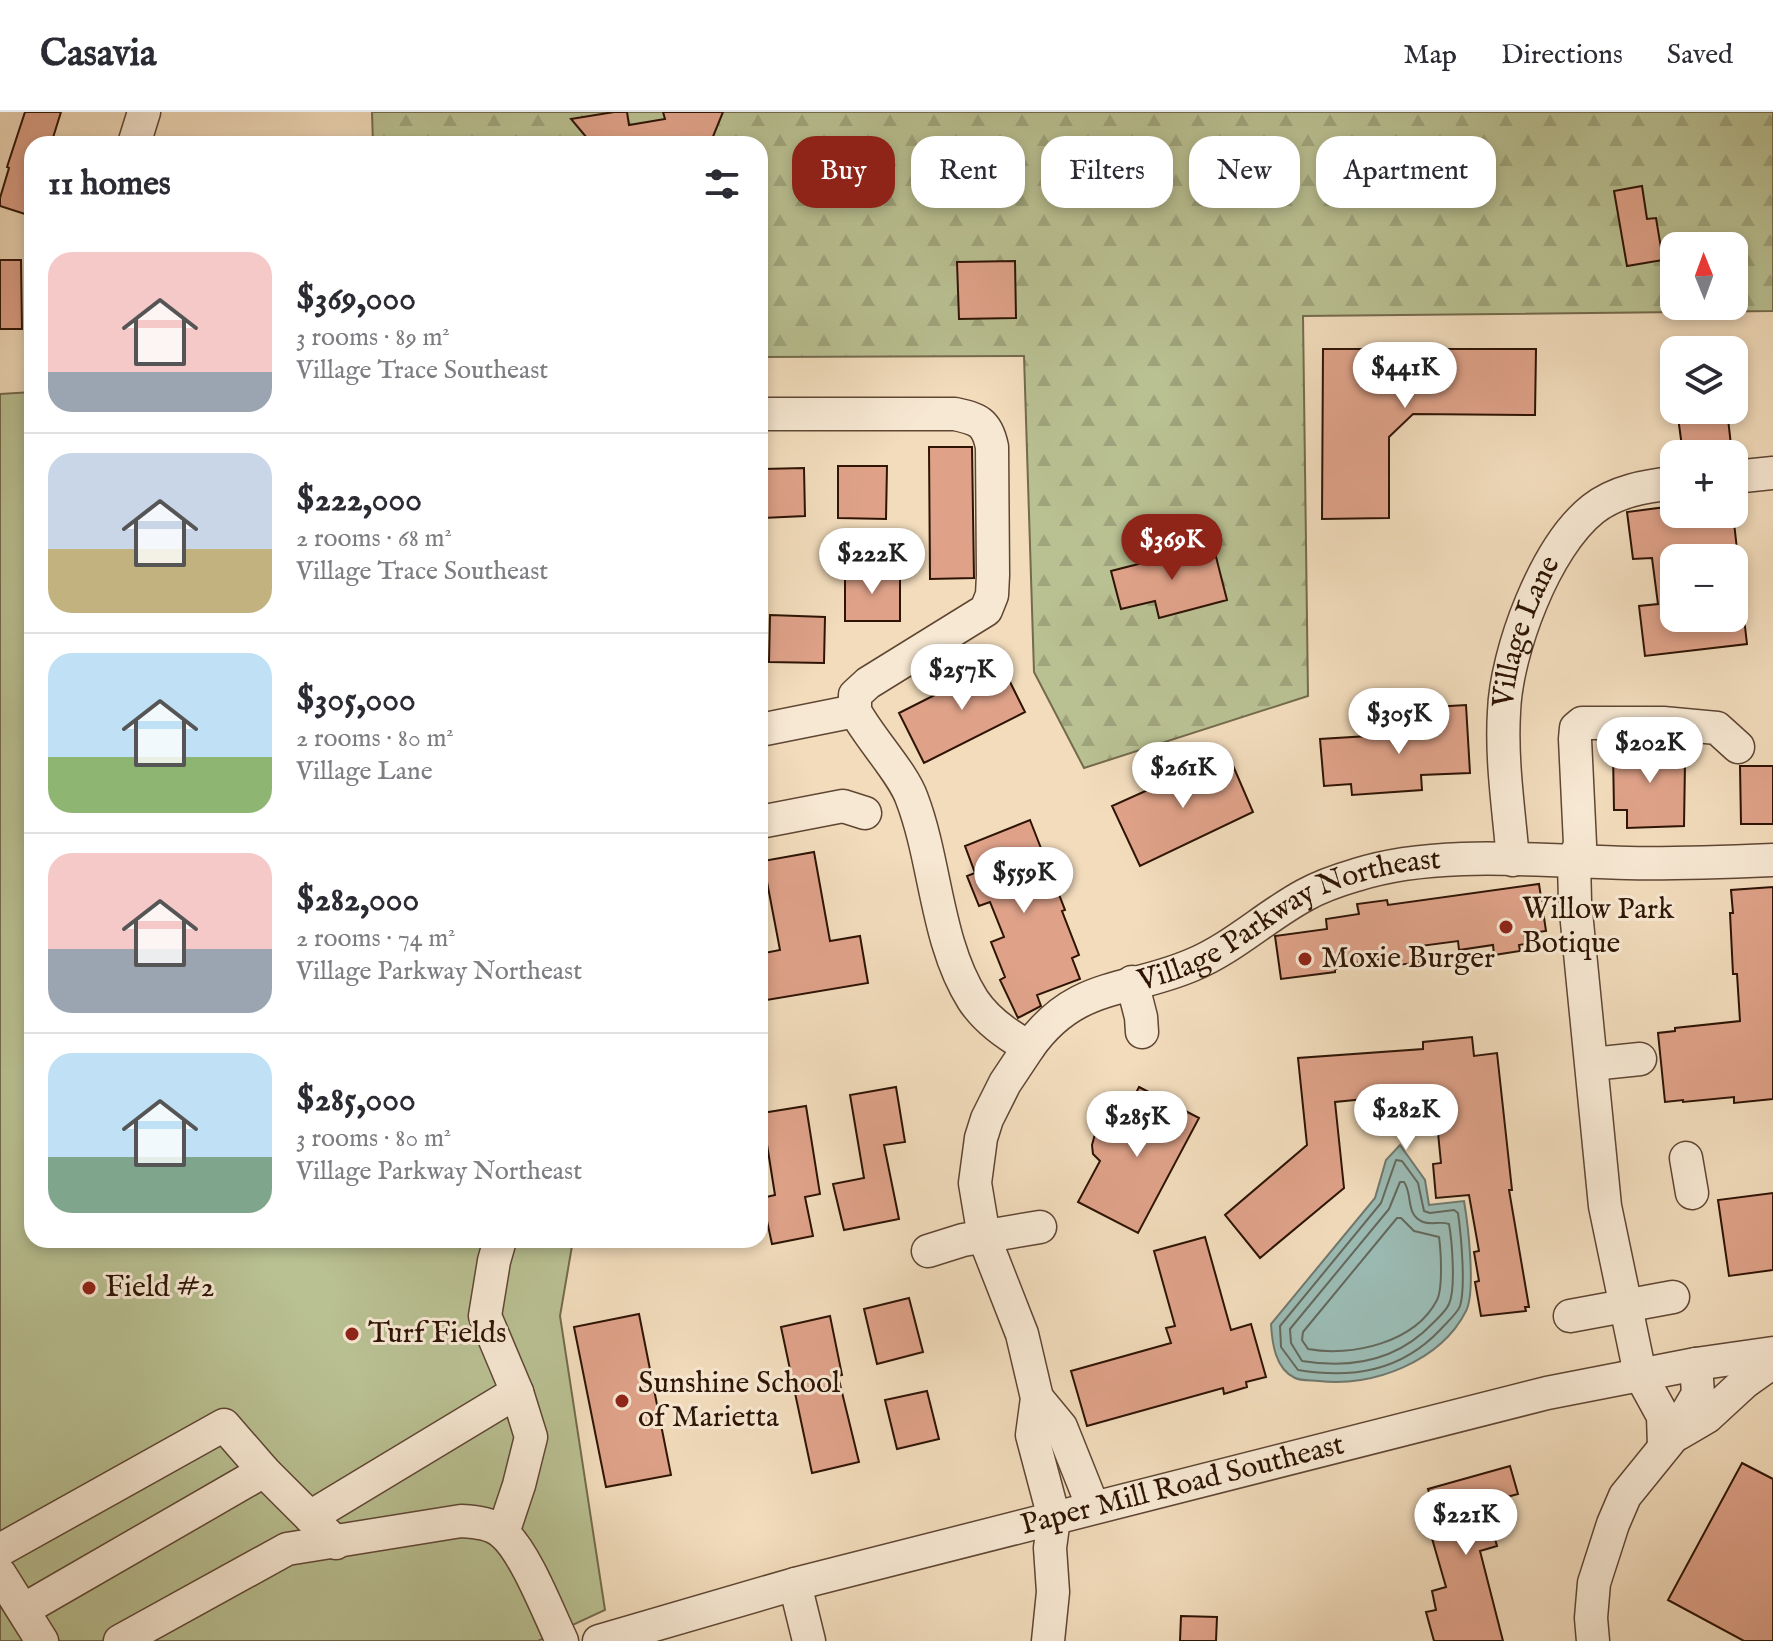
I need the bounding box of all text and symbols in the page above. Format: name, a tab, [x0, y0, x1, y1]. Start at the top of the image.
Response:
text: Casavia	[40, 31, 156, 79]
text: Map	[1403, 38, 1457, 73]
text: Directions	[1501, 38, 1623, 73]
text: Saved	[1667, 38, 1733, 73]
chip: Buy	[792, 136, 895, 208]
chip: Rent	[911, 136, 1025, 208]
chip: Filters	[1041, 136, 1173, 208]
chip: New	[1189, 136, 1300, 208]
chip: Apartment	[1316, 136, 1496, 208]
icon: filters	[700, 162, 744, 206]
text: 11 homes	[48, 163, 171, 206]
north arrow	[1660, 232, 1748, 320]
map controls	[1660, 232, 1748, 632]
text: $369,000	[296, 278, 416, 321]
icon: home	[112, 284, 208, 380]
text: 3 rooms · 89 m²	[296, 321, 450, 354]
button: layers	[1660, 336, 1748, 424]
pin: $441K	[1349, 342, 1461, 410]
text: $441K	[1371, 351, 1439, 384]
text: Village Trace Southeast	[296, 354, 548, 387]
button: +	[1660, 440, 1748, 528]
text: $222,000	[296, 479, 422, 522]
icon: home	[112, 485, 208, 581]
pin: $369K	[1116, 514, 1228, 582]
text: 2 rooms · 68 m²	[296, 522, 452, 555]
text: $369K	[1139, 523, 1205, 556]
pin: $222K	[816, 528, 928, 596]
text: $222K	[837, 537, 907, 570]
button: −	[1660, 544, 1748, 632]
street label: Village Lane	[1485, 549, 1569, 710]
text: Village Trace Southeast	[296, 555, 548, 588]
pin: $257K	[906, 644, 1018, 712]
text: $257K	[929, 653, 995, 686]
text: $305,000	[296, 679, 416, 722]
icon: home	[112, 685, 208, 781]
pin: $305K	[1343, 688, 1455, 756]
text: $305K	[1366, 697, 1432, 730]
pin: $202K	[1594, 717, 1706, 785]
text: 2 rooms · 80 m²	[296, 722, 454, 755]
text: $202K	[1615, 726, 1685, 759]
pin: $261K	[1127, 742, 1239, 810]
text: $261K	[1150, 751, 1216, 784]
text: Village Lane	[296, 755, 433, 788]
street label: Village Parkway Northeast	[1133, 841, 1442, 1001]
pin: $559K	[968, 847, 1080, 915]
text: $559K	[992, 856, 1056, 889]
text: $282,000	[296, 879, 419, 922]
icon: home	[112, 885, 208, 981]
place label: Willow Park Botique	[1522, 891, 1675, 963]
marker: Willow Park Botique	[1497, 918, 1515, 936]
text: 2 rooms · 74 m²	[296, 922, 456, 955]
place label: Moxie Burger	[1321, 940, 1495, 978]
marker: Moxie Burger	[1296, 950, 1314, 968]
text: Village Parkway Northeast	[296, 955, 582, 988]
text: $285,000	[296, 1079, 416, 1122]
pin: $282K	[1350, 1084, 1462, 1152]
icon: home	[112, 1085, 208, 1181]
pin: $285K	[1081, 1091, 1193, 1159]
text: $282K	[1372, 1093, 1440, 1126]
text: $285K	[1104, 1100, 1170, 1133]
text: 3 rooms · 80 m²	[296, 1122, 451, 1155]
text: Village Parkway Northeast	[296, 1155, 582, 1188]
place label: Field #2	[105, 1269, 215, 1307]
marker: Field #2	[80, 1279, 98, 1297]
place label: Turf Fields	[368, 1315, 507, 1353]
marker: Turf Fields	[343, 1325, 361, 1343]
place label: Sunshine School of Marietta	[638, 1365, 841, 1437]
marker: Sunshine School of Marietta	[613, 1392, 631, 1410]
street label: Paper Mill Road Southeast	[1017, 1426, 1348, 1545]
pin: $221K	[1410, 1489, 1522, 1557]
text: $221K	[1432, 1498, 1500, 1531]

